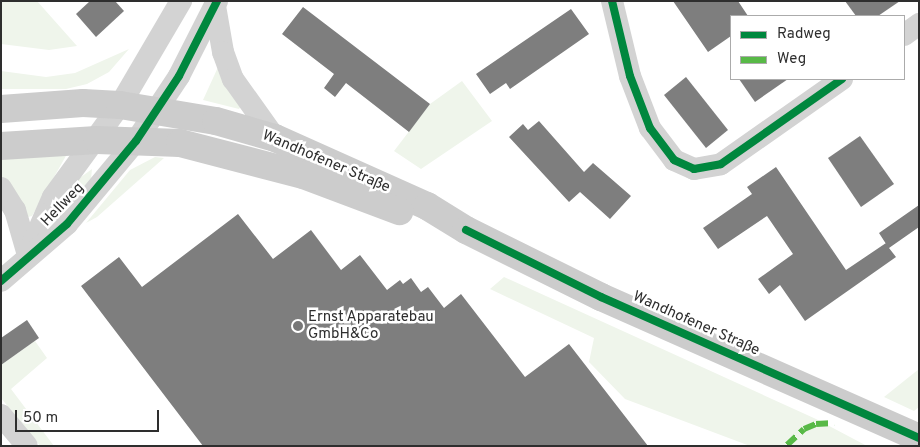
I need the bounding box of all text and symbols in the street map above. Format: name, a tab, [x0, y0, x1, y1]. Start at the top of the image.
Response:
legend	[730, 15, 905, 80]
text: Radweg	[777, 25, 831, 44]
text: Weg	[777, 50, 806, 69]
street label: Wandhofener Straße	[259, 127, 393, 197]
street label: Hellweg	[38, 179, 88, 231]
street label: Wandhofener Straße	[630, 288, 762, 360]
place label: Ernst Apparatebau GmbH&Co	[308, 308, 434, 343]
marker: Ernst Apparatebau GmbH&Co	[292, 320, 304, 332]
scale bar	[18, 400, 161, 432]
text: 50 m	[23, 409, 58, 428]

